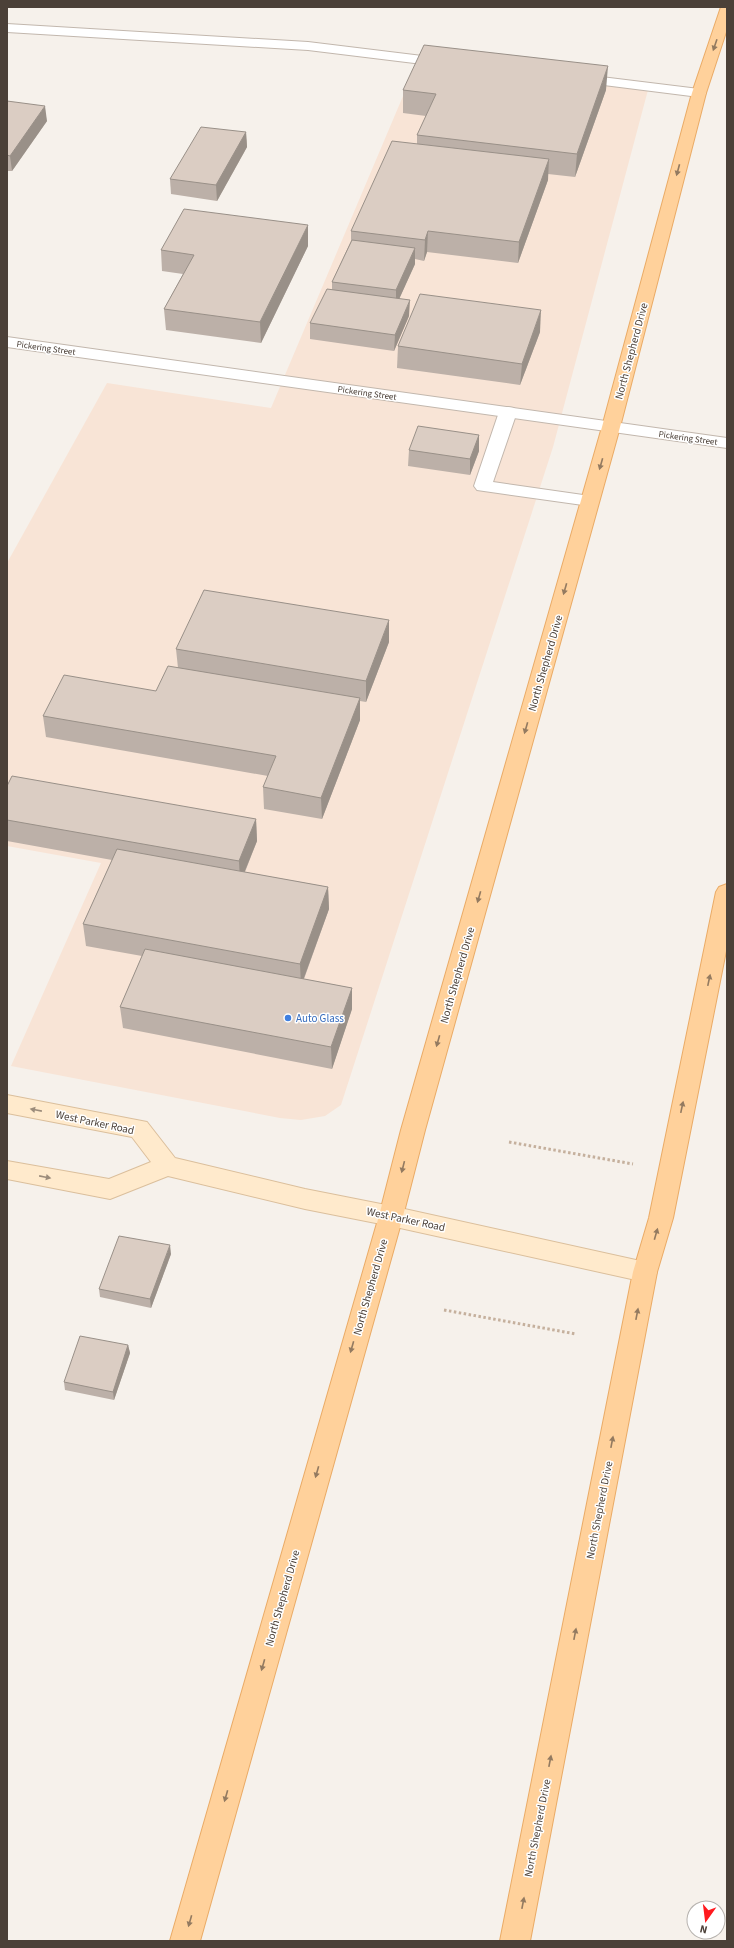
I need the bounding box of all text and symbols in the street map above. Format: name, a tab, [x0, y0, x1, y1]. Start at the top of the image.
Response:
one-way arrow	[711, 39, 717, 51]
one-way arrow	[675, 164, 681, 176]
street label: North Shepherd Drive	[611, 301, 652, 401]
street label: Pickering Street	[16, 338, 76, 359]
street label: Pickering Street	[337, 383, 397, 404]
street label: Pickering Street	[658, 428, 718, 449]
one-way arrow	[598, 458, 604, 470]
one-way arrow	[562, 584, 568, 596]
street label: North Shepherd Drive	[525, 613, 567, 713]
one-way arrow	[523, 722, 529, 734]
one-way arrow	[475, 891, 481, 904]
street label: North Shepherd Drive	[437, 925, 479, 1025]
one-way arrow	[706, 974, 712, 986]
place label: Auto Glass	[296, 1011, 344, 1026]
marker: Auto Glass	[283, 1013, 293, 1023]
one-way arrow	[435, 1036, 441, 1048]
one-way arrow	[680, 1101, 686, 1113]
one-way arrow	[30, 1106, 42, 1112]
street label: West Parker Road	[54, 1107, 136, 1138]
one-way arrow	[400, 1161, 406, 1173]
one-way arrow	[39, 1175, 51, 1181]
street label: West Parker Road	[365, 1204, 447, 1235]
one-way arrow	[653, 1228, 659, 1240]
street label: North Shepherd Drive	[350, 1237, 392, 1337]
one-way arrow	[634, 1308, 640, 1321]
one-way arrow	[349, 1342, 355, 1354]
one-way arrow	[609, 1436, 615, 1448]
street label: North Shepherd Drive	[583, 1459, 616, 1560]
one-way arrow	[314, 1467, 320, 1479]
street label: North Shepherd Drive	[262, 1548, 304, 1648]
one-way arrow	[572, 1628, 578, 1640]
one-way arrow	[260, 1659, 266, 1671]
one-way arrow	[547, 1755, 553, 1767]
street label: North Shepherd Drive	[521, 1777, 554, 1878]
one-way arrow	[223, 1791, 229, 1803]
one-way arrow	[520, 1897, 526, 1909]
north arrow	[686, 1900, 726, 1940]
one-way arrow	[187, 1915, 193, 1928]
text: N	[698, 1921, 709, 1937]

